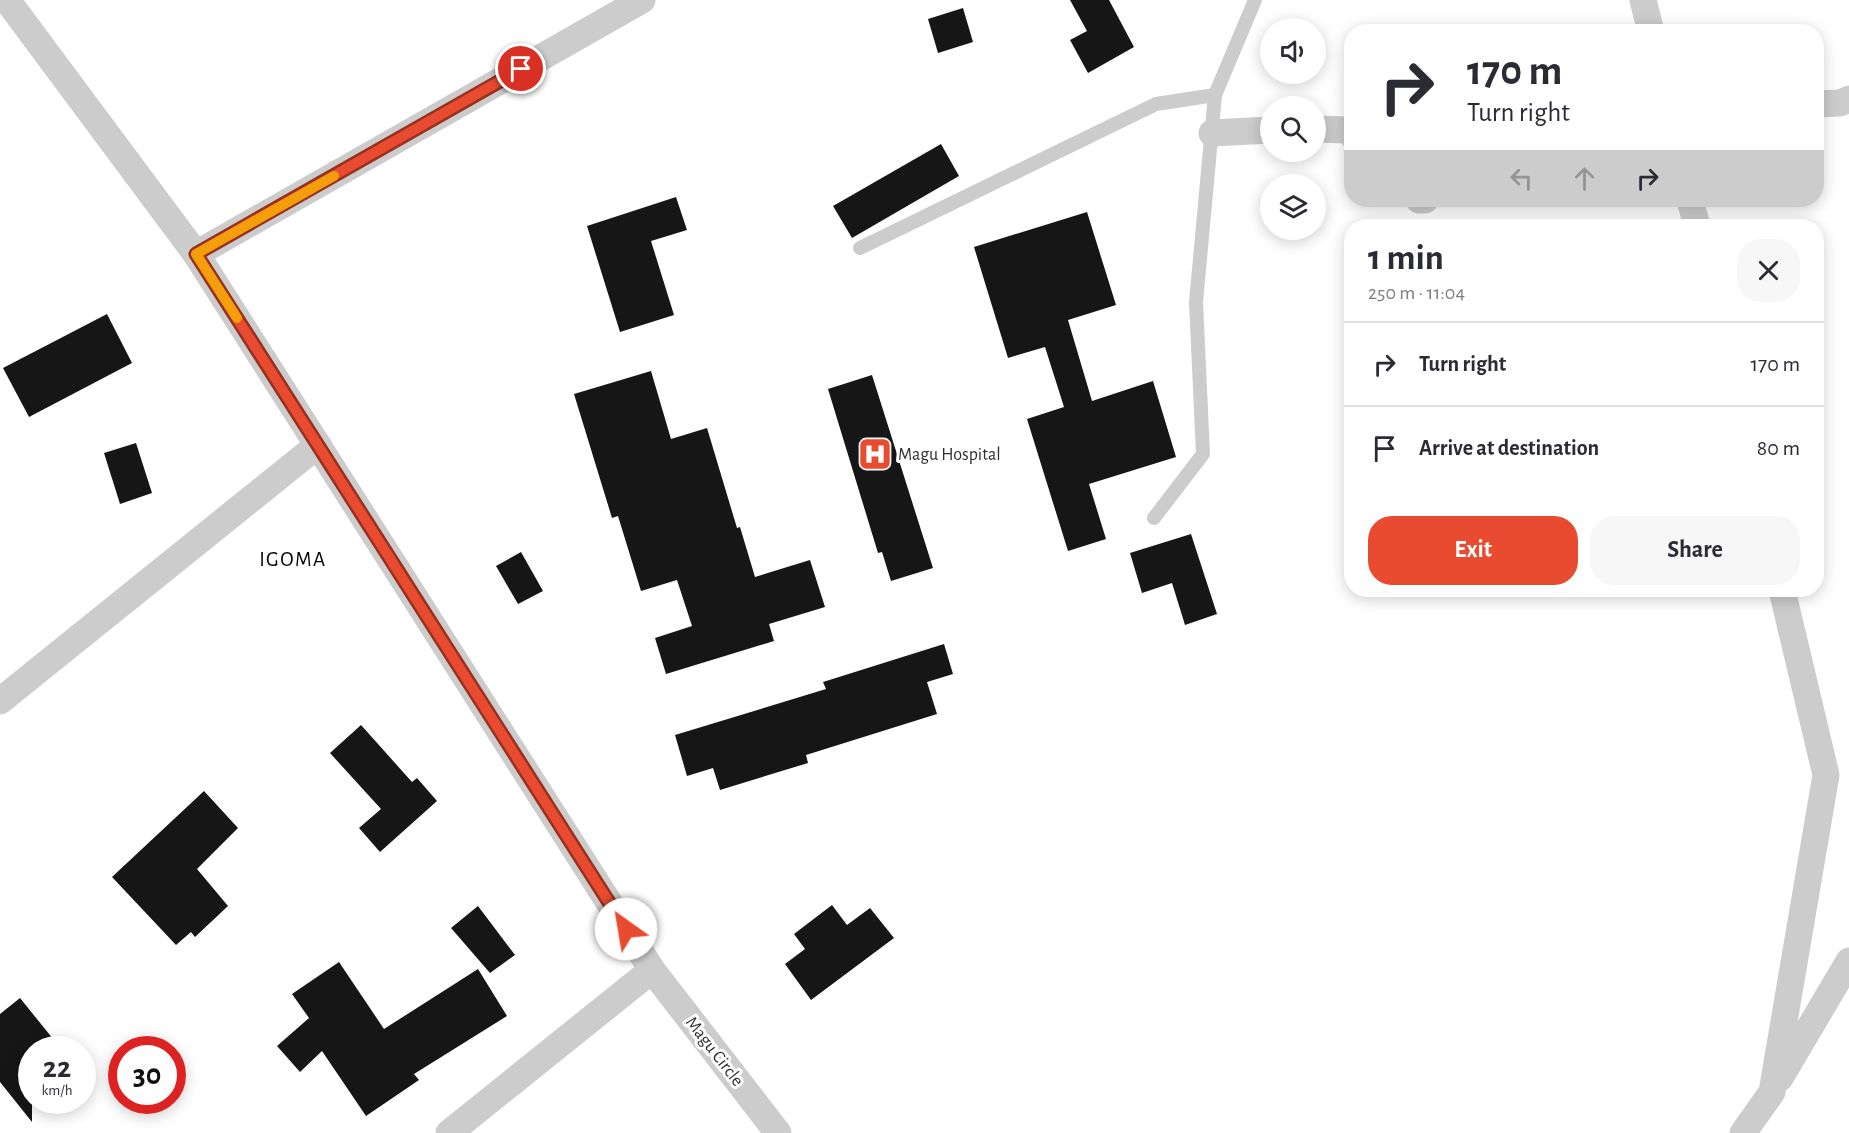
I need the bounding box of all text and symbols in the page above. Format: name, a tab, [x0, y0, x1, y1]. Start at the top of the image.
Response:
map controls	[1260, 18, 1326, 240]
button: sound	[1260, 18, 1326, 84]
pin	[495, 43, 546, 94]
icon: right	[1368, 48, 1446, 126]
text: 170 m	[1467, 50, 1562, 92]
icon: arrive	[504, 52, 537, 85]
button: search	[1260, 96, 1326, 162]
text: Turn right	[1467, 99, 1570, 126]
icon: left	[1505, 162, 1538, 195]
icon: ahead	[1568, 162, 1601, 195]
icon: right	[1631, 162, 1664, 195]
button: layers	[1260, 174, 1326, 240]
button: close	[1737, 239, 1800, 302]
text: 1 min	[1368, 240, 1444, 276]
text: 250 m · 11:04	[1368, 283, 1465, 303]
icon: right	[1368, 348, 1401, 381]
text: Turn right	[1419, 353, 1506, 375]
text: 170 m	[1750, 353, 1800, 375]
icon: arrive	[1368, 432, 1401, 465]
hospital icon: Magu Hospital	[857, 436, 893, 472]
text: Arrive at destination	[1419, 437, 1599, 459]
text: 80 m	[1757, 437, 1800, 459]
place label: Magu Hospital	[898, 446, 1001, 464]
button: Exit	[1368, 516, 1578, 585]
button: Share	[1590, 516, 1800, 585]
district label: IGOMA	[259, 549, 327, 570]
position arrow	[594, 897, 658, 961]
street label: Magu Circle	[682, 1014, 747, 1090]
speed limit sign: 30	[108, 1036, 186, 1114]
text: 22	[43, 1053, 71, 1083]
text: km/h	[42, 1083, 72, 1098]

